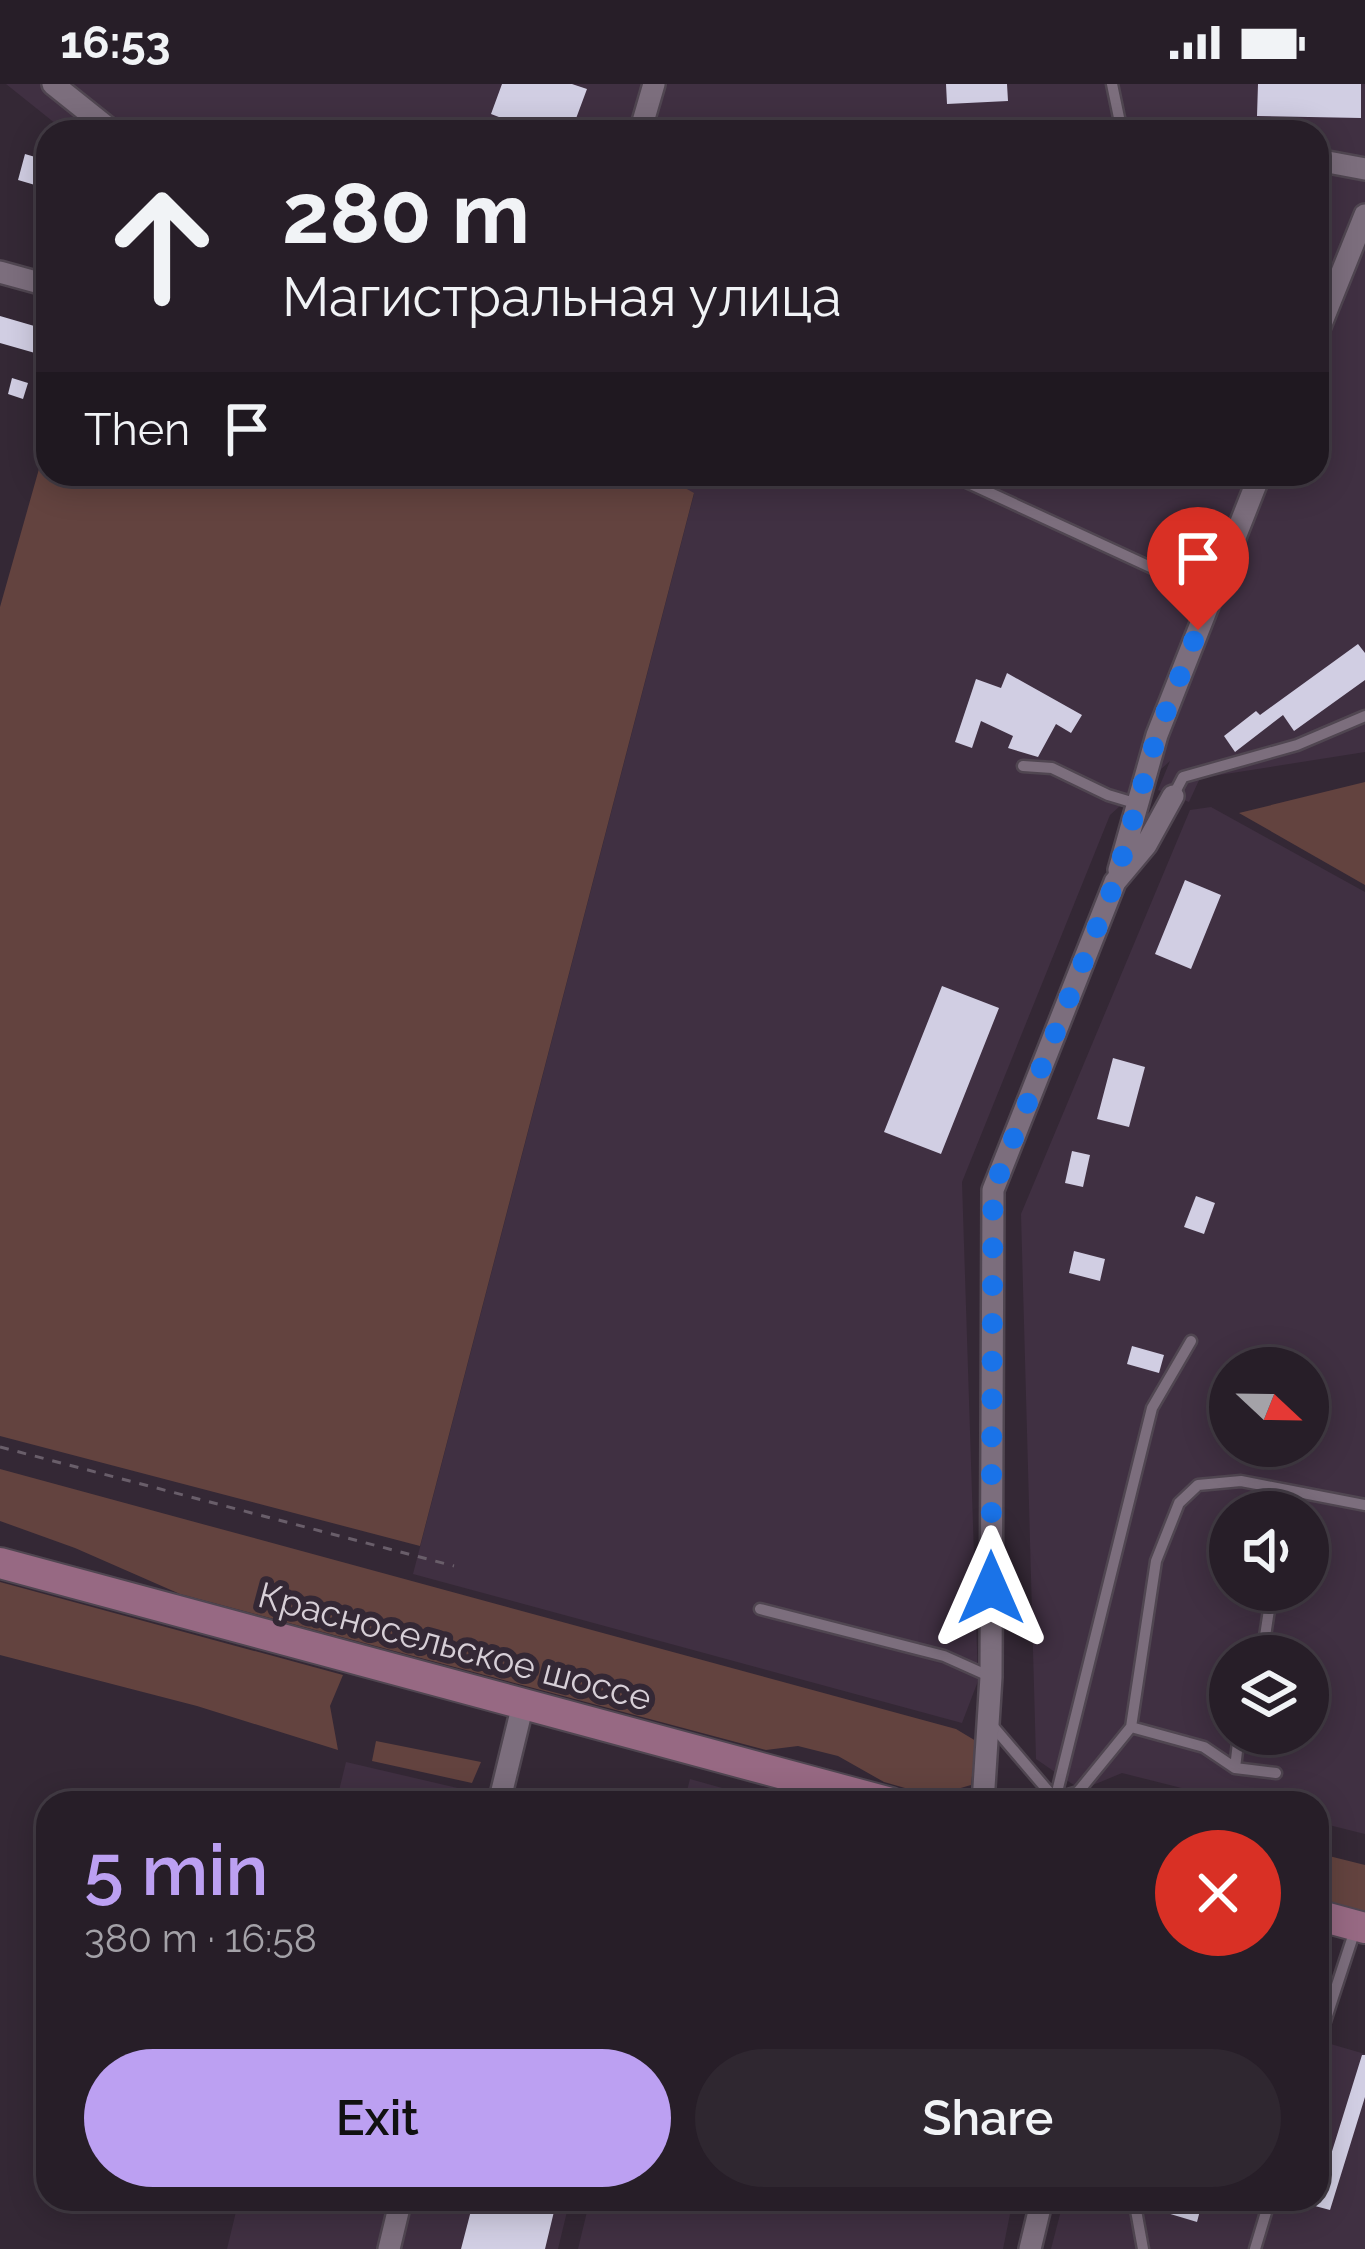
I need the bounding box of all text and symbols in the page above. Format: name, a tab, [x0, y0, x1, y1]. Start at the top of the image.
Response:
text: 16:53	[60, 16, 171, 69]
text: 280 m	[282, 164, 530, 263]
icon: ahead	[84, 168, 240, 324]
text: Магистральная улица	[282, 265, 842, 329]
icon: arrive	[214, 396, 280, 462]
text: Then	[84, 403, 190, 456]
pin	[1147, 507, 1249, 630]
icon: arrive	[1165, 525, 1231, 591]
north arrow	[1209, 1347, 1329, 1467]
map controls	[1209, 1347, 1329, 1755]
button: sound	[1209, 1491, 1329, 1611]
position arrow	[928, 1525, 1054, 1651]
street label: Красносельское шоссе	[254, 1573, 656, 1719]
button: layers	[1209, 1635, 1329, 1755]
text: 5 min	[84, 1827, 269, 1912]
button: close	[1155, 1830, 1281, 1956]
text: 380 m · 16:58	[84, 1915, 317, 1961]
button: Exit	[84, 2049, 671, 2187]
button: Share	[695, 2049, 1281, 2187]

